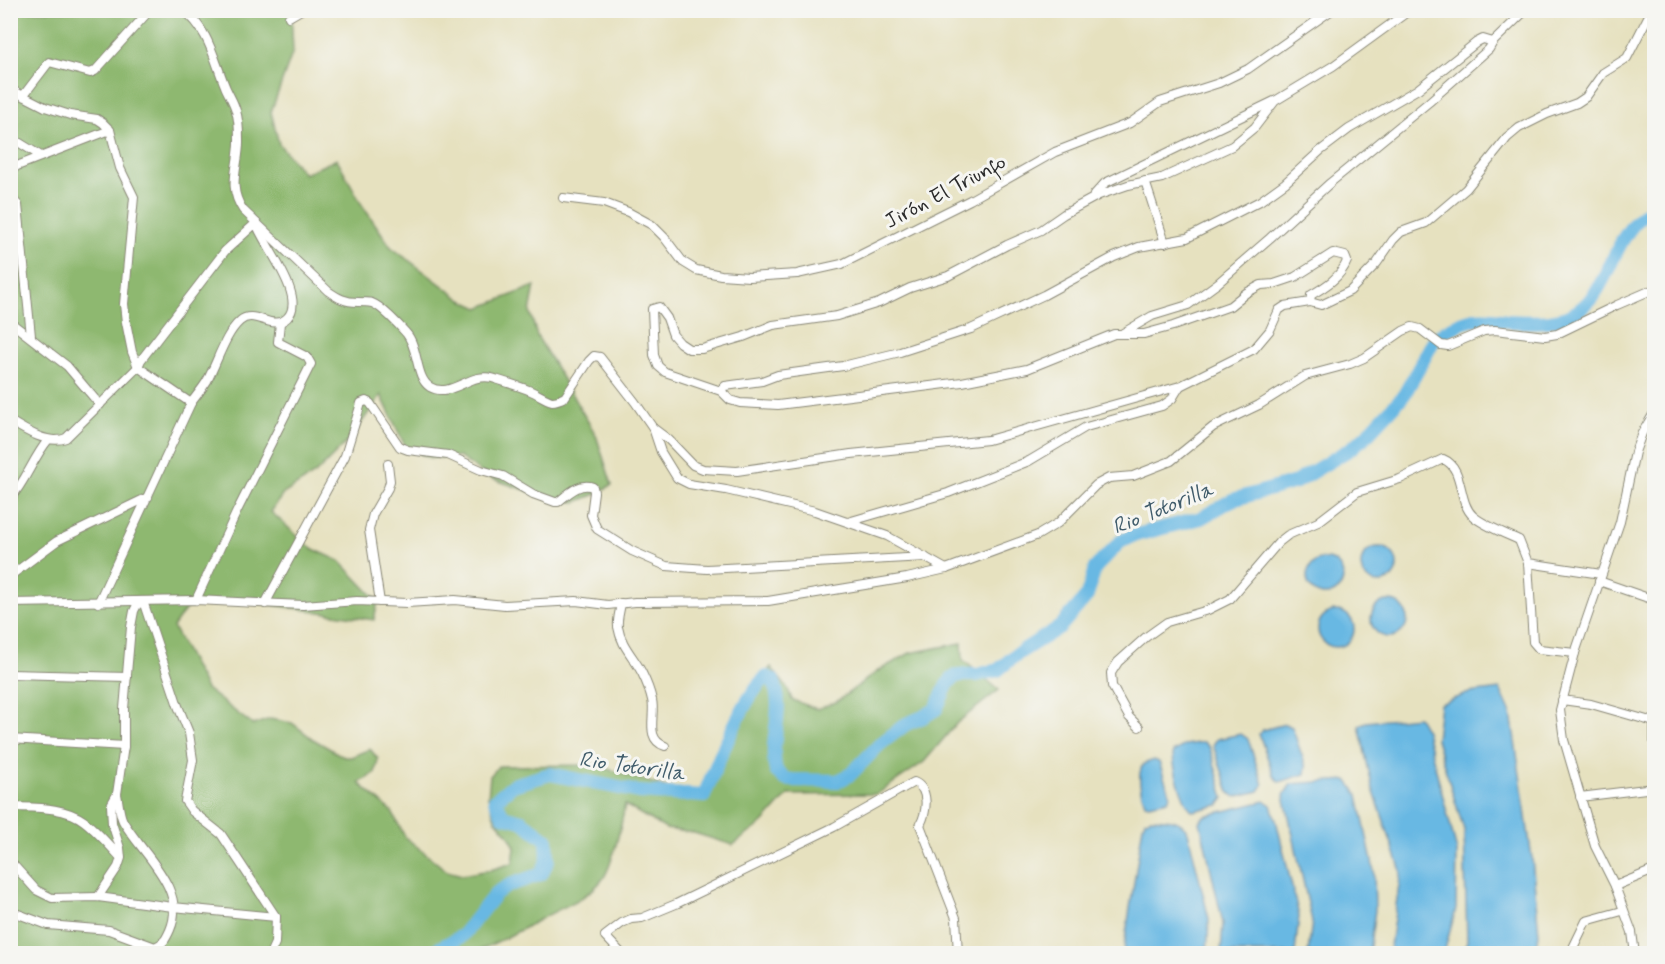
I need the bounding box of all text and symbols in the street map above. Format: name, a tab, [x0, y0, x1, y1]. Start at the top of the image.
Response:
street label: Jirón El Triunfo	[880, 148, 1012, 237]
water label: Rio Totorilla	[1108, 476, 1218, 542]
water label: Rio Totorilla	[577, 746, 687, 788]

